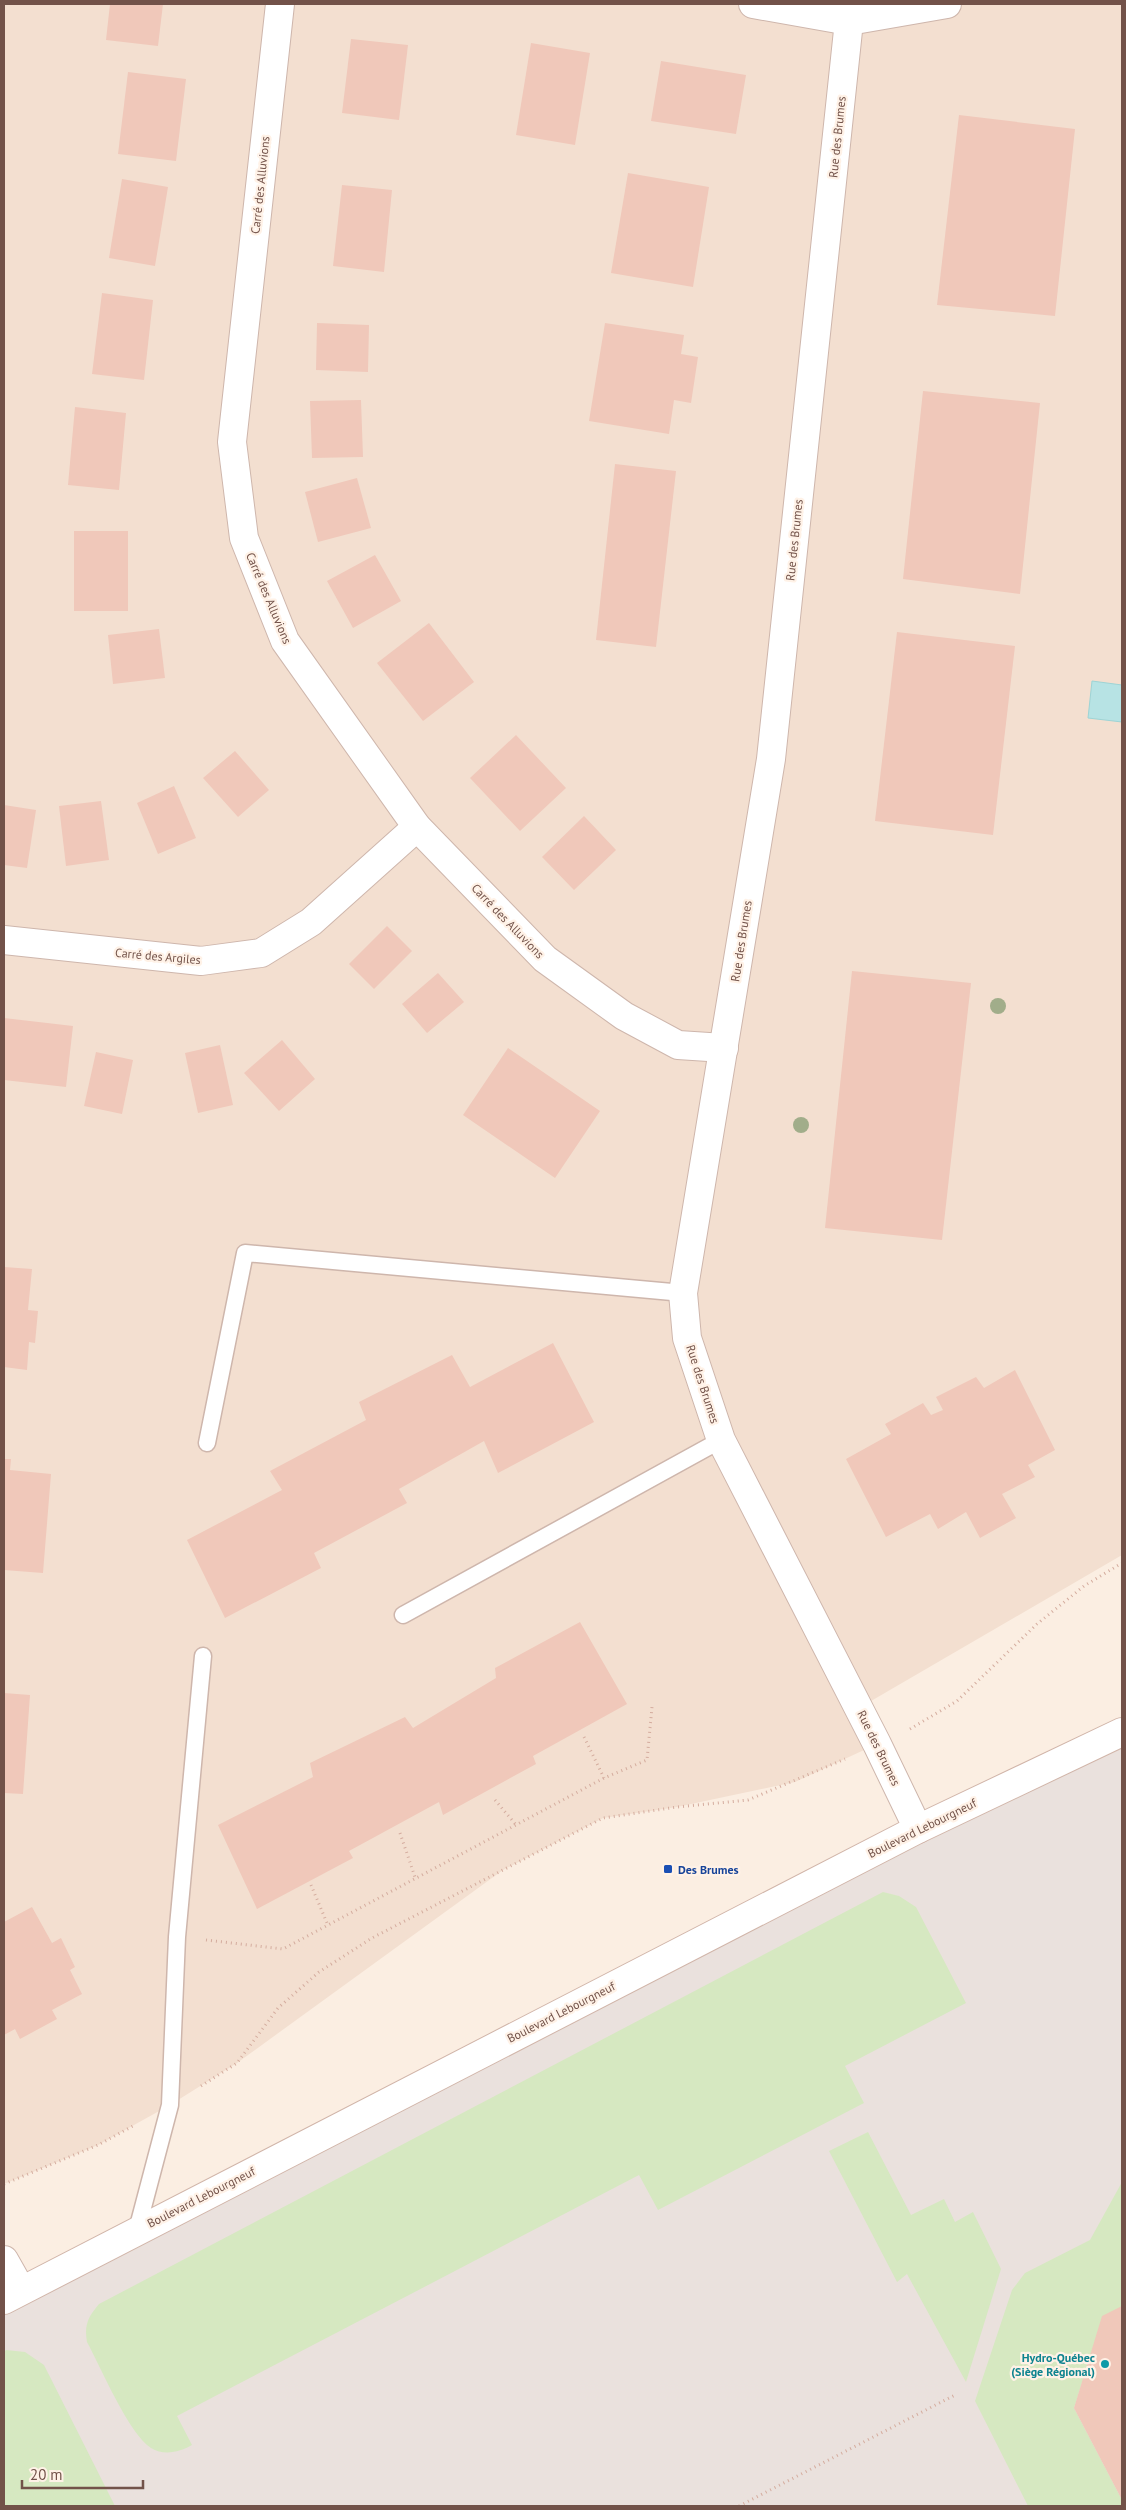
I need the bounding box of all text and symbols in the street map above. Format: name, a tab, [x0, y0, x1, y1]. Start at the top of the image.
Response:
street label: Rue des Brumes	[825, 95, 849, 179]
street label: Carré des Alluvions	[247, 135, 273, 235]
street label: Rue des Brumes	[782, 498, 806, 582]
street label: Carré des Alluvions	[243, 550, 295, 646]
street label: Carré des Alluvions	[469, 881, 547, 961]
street label: Rue des Brumes	[727, 899, 755, 983]
street label: Carré des Argiles	[115, 945, 201, 967]
street label: Rue des Brumes	[683, 1343, 723, 1425]
street label: Rue des Brumes	[854, 1708, 904, 1788]
street label: Boulevard Lebourgneuf	[865, 1795, 980, 1861]
place label: Des Brumes	[678, 1862, 739, 1877]
marker: Des Brumes	[662, 1863, 674, 1875]
street label: Boulevard Lebourgneuf	[504, 1978, 619, 2046]
street label: Boulevard Lebourgneuf	[144, 2163, 259, 2231]
place label: Hydro-Québec (Siège Régional)	[1011, 2350, 1095, 2379]
marker: Hydro-Québec (Siège Régional)	[1099, 2358, 1111, 2370]
scale bar	[22, 2458, 144, 2490]
text: 20 m	[30, 2465, 63, 2484]

